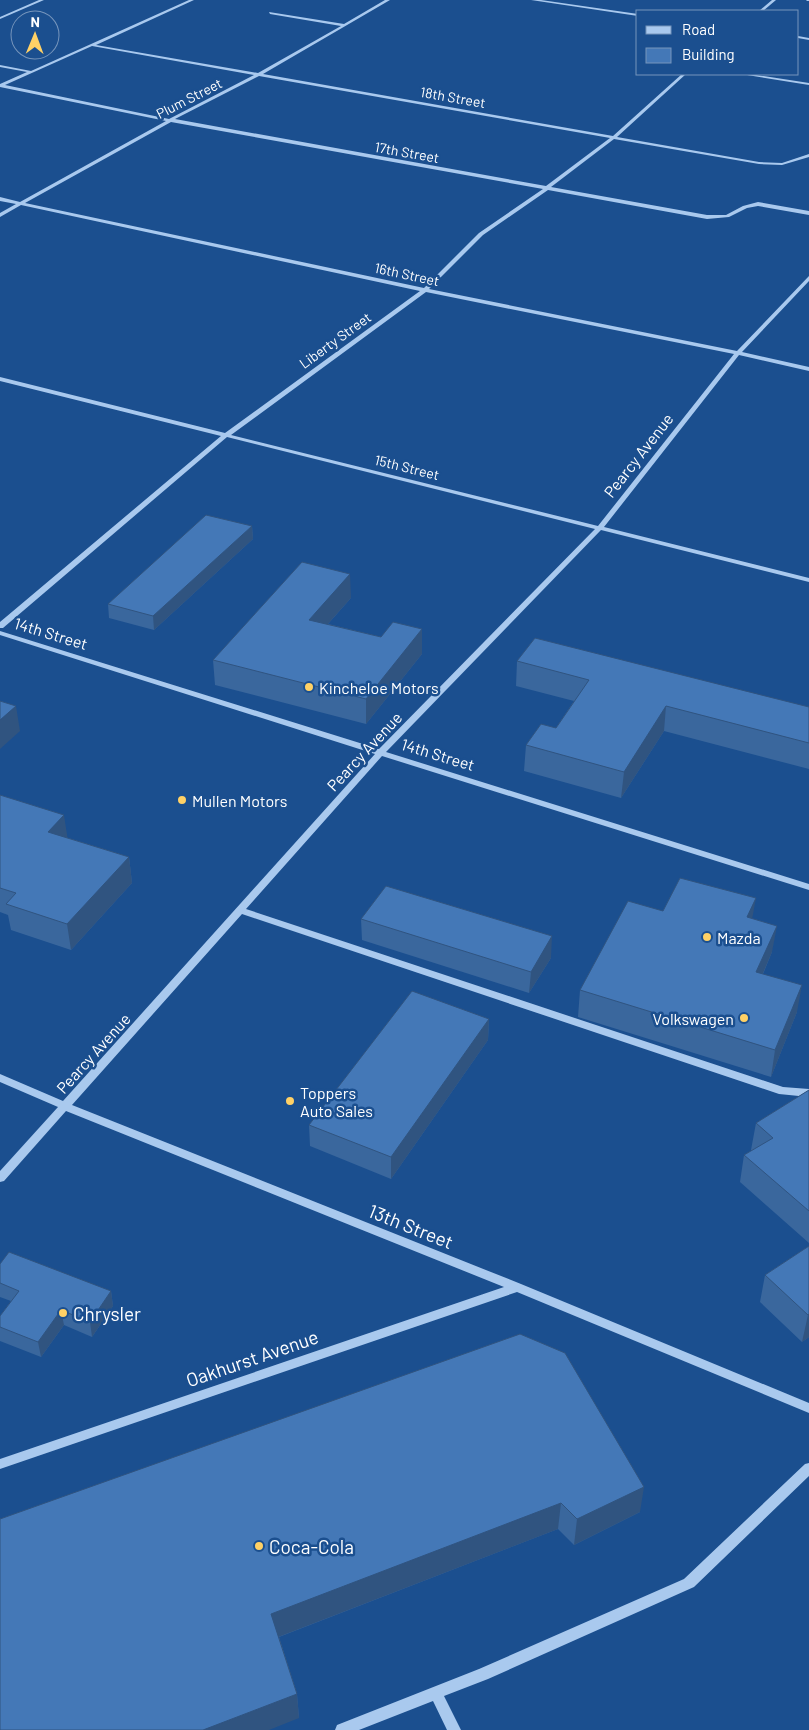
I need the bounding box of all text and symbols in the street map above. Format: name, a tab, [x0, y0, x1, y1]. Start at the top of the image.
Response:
north arrow	[10, 10, 60, 60]
legend	[636, 10, 799, 75]
text: N	[30, 13, 40, 30]
text: Road	[682, 20, 715, 38]
text: Building	[682, 45, 735, 63]
street label: Plum Street	[153, 74, 225, 122]
street label: 18th Street	[419, 83, 487, 111]
street label: 17th Street	[373, 138, 441, 166]
street label: 16th Street	[373, 259, 441, 289]
street label: Liberty Street	[296, 308, 374, 372]
street label: Pearcy Avenue	[599, 409, 677, 501]
street label: 15th Street	[373, 451, 441, 483]
street label: 14th Street	[12, 613, 90, 653]
place label: Kincheloe Motors	[319, 678, 439, 697]
marker: Kincheloe Motors	[303, 681, 315, 693]
street label: Pearcy Avenue	[323, 708, 405, 794]
street label: 14th Street	[399, 734, 477, 774]
place label: Mullen Motors	[192, 791, 288, 810]
marker: Mullen Motors	[176, 794, 188, 806]
place label: Mazda	[717, 928, 761, 947]
marker: Mazda	[701, 931, 713, 943]
street label: Pearcy Avenue	[52, 1009, 134, 1097]
place label: Volkswagen	[653, 1009, 734, 1028]
marker: Volkswagen	[738, 1012, 750, 1024]
place label: Toppers Auto Sales	[300, 1083, 373, 1120]
marker: Toppers Auto Sales	[284, 1095, 296, 1107]
street label: 13th Street	[365, 1199, 457, 1253]
place label: Chrysler	[73, 1302, 141, 1325]
marker: Chrysler	[57, 1307, 69, 1319]
street label: Oakhurst Avenue	[183, 1325, 321, 1391]
place label: Coca-Cola	[269, 1535, 354, 1558]
marker: Coca-Cola	[253, 1540, 265, 1552]

